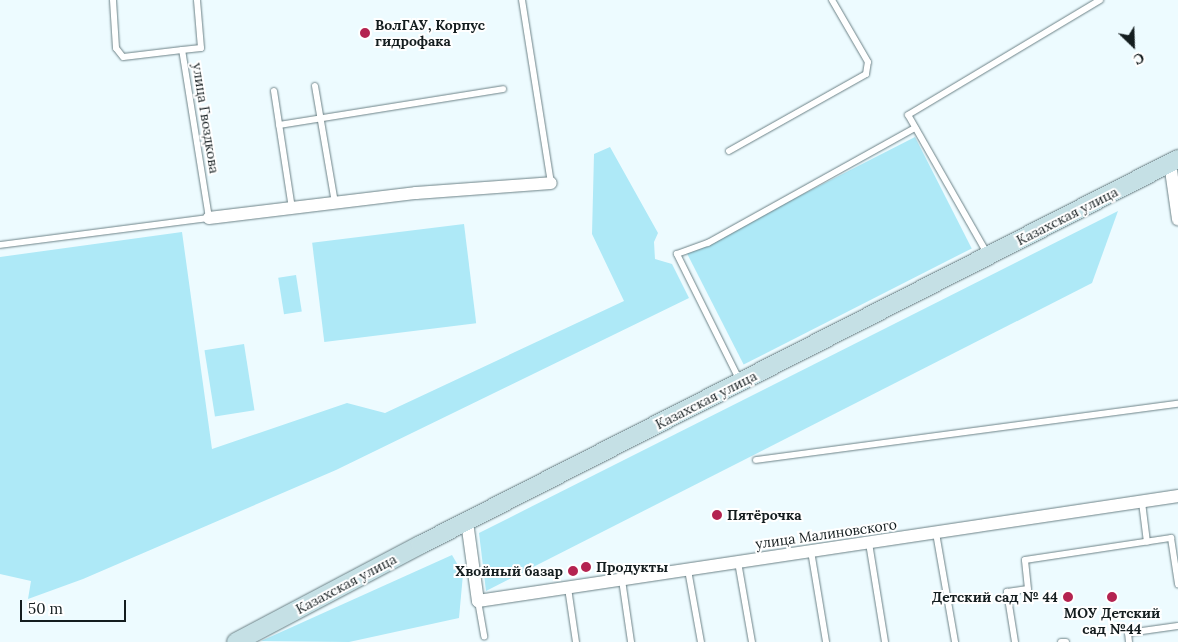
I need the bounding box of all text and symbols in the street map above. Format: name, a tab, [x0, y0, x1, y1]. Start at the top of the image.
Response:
place label: ВолГАУ, Корпус гидрофака	[375, 17, 485, 49]
north arrow	[1108, 20, 1158, 70]
marker: ВолГАУ, Корпус гидрофака	[359, 27, 371, 39]
text: С	[1131, 49, 1147, 69]
street label: улица Гвоздкова	[189, 61, 223, 175]
street label: Казахская улица	[1013, 183, 1121, 249]
street label: Казахская улица	[652, 367, 760, 433]
place label: Пятёрочка	[727, 507, 802, 523]
marker: Пятёрочка	[711, 509, 723, 521]
street label: улица Малиновского	[754, 516, 898, 552]
street label: Казахская улица	[293, 550, 399, 618]
place label: Продукты	[596, 559, 668, 575]
marker: Продукты	[580, 561, 592, 573]
place label: Хвойный базар	[455, 563, 563, 579]
marker: Хвойный базар	[567, 565, 579, 577]
place label: Детский сад № 44	[932, 589, 1058, 605]
scale bar	[22, 590, 129, 622]
marker: Детский сад № 44	[1062, 591, 1074, 603]
marker: МОУ Детский сад №44	[1106, 591, 1118, 603]
text: 50 m	[28, 599, 63, 618]
place label: МОУ Детский сад №44	[1064, 605, 1160, 638]

